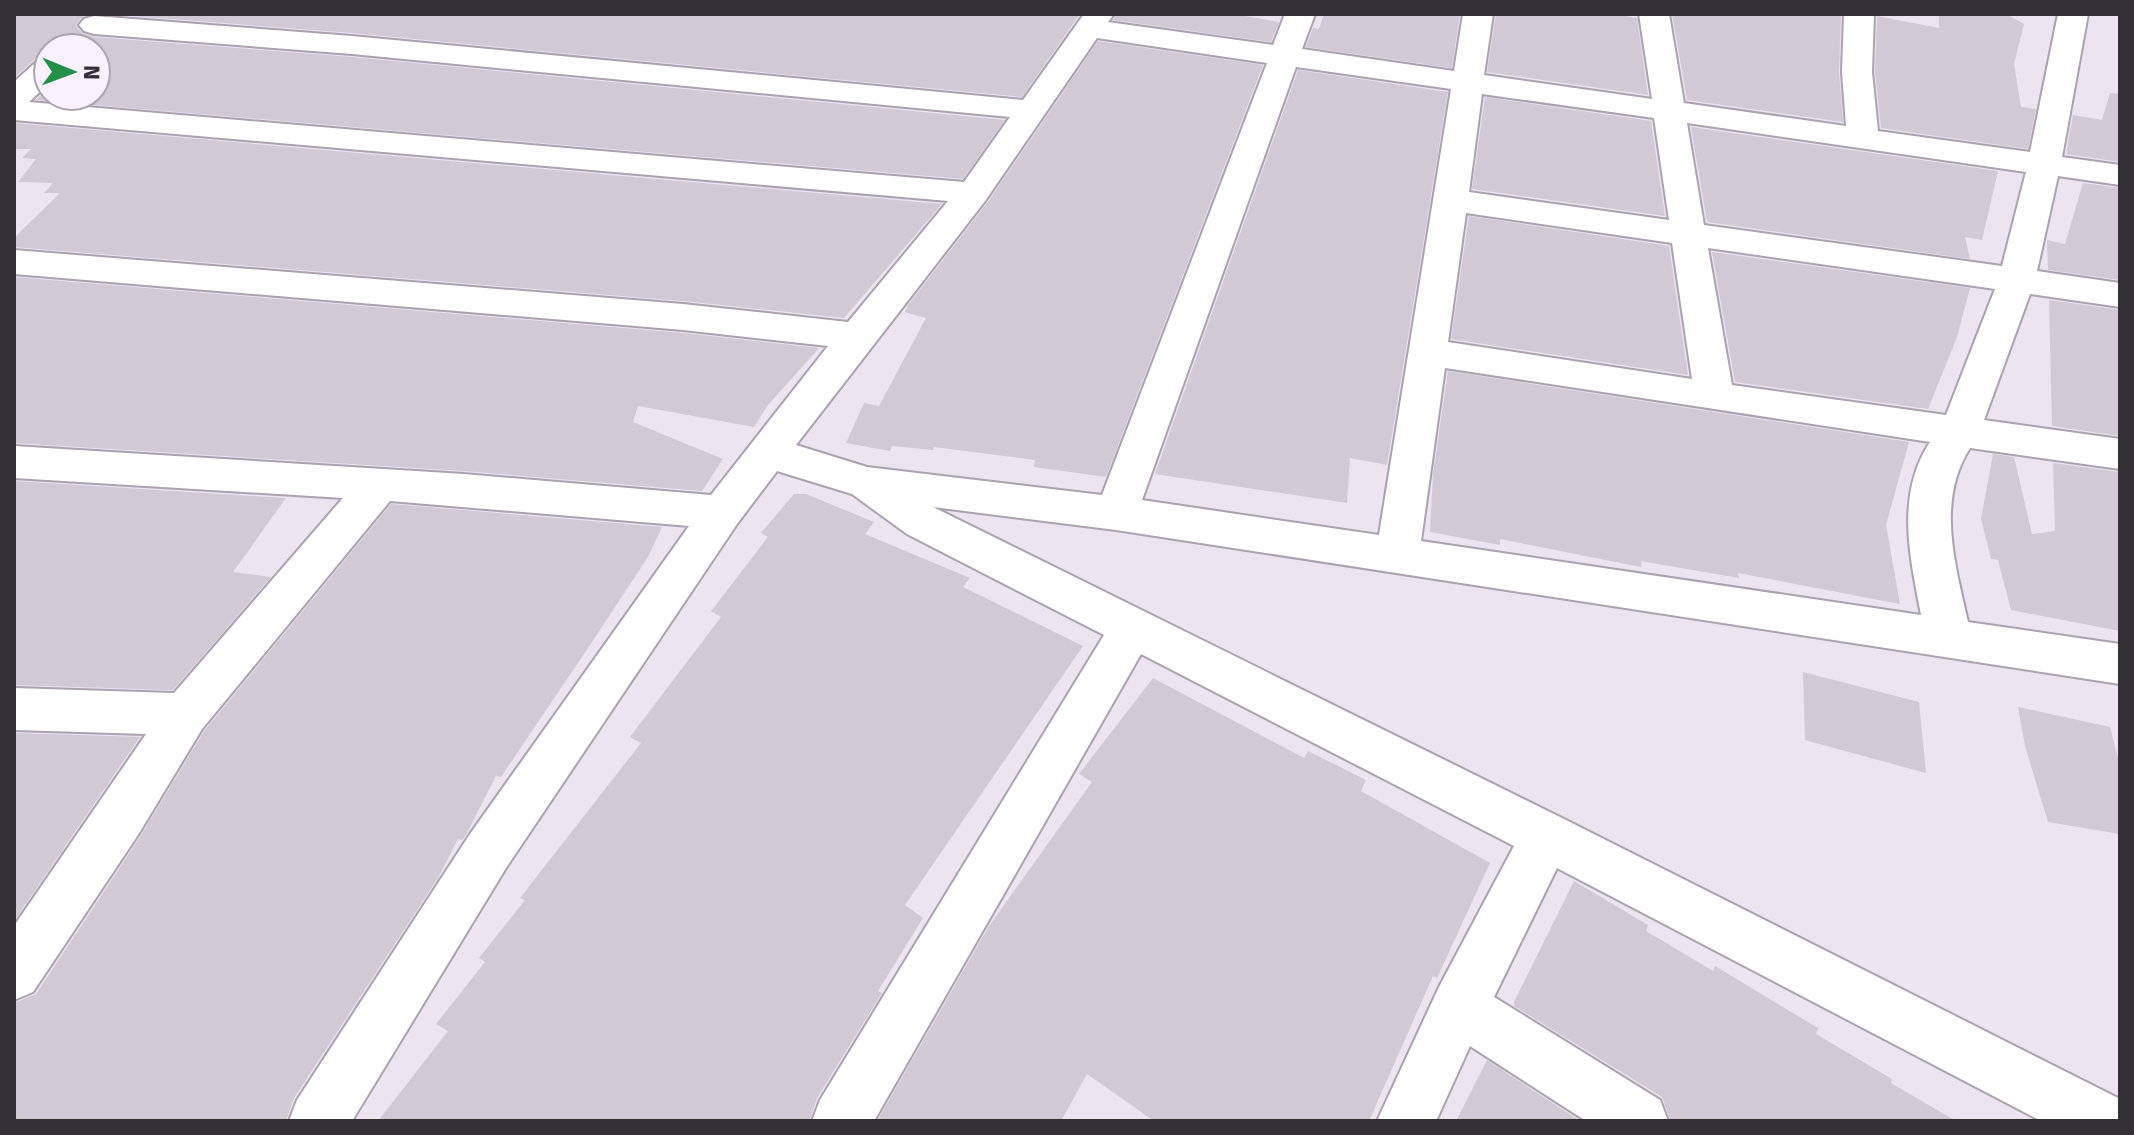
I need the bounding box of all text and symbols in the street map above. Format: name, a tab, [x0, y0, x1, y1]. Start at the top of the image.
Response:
north arrow	[32, 32, 112, 112]
text: N	[78, 65, 105, 80]

